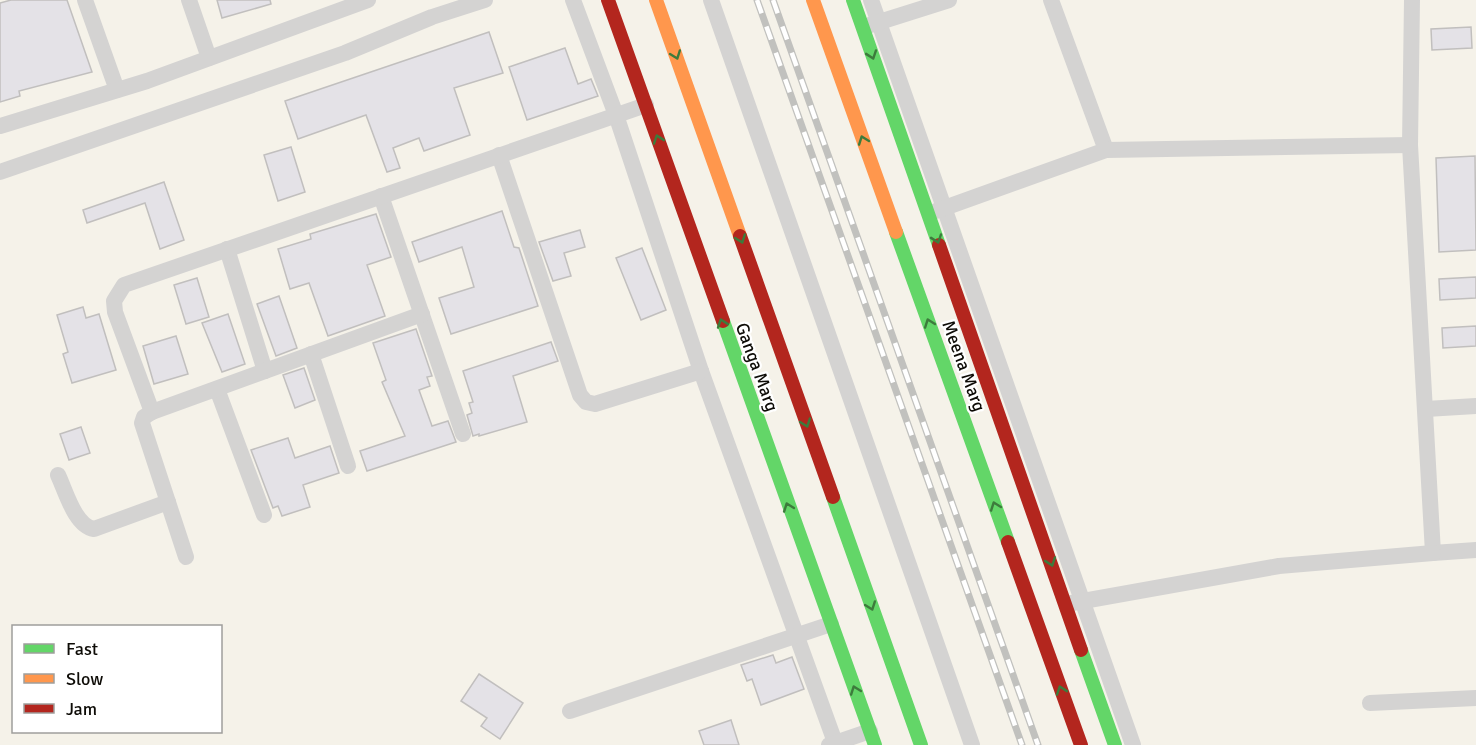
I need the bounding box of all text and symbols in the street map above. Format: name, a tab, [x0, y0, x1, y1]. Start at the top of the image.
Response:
one-way arrow	[668, 49, 681, 60]
one-way arrow	[865, 49, 878, 60]
one-way arrow	[652, 134, 665, 145]
one-way arrow	[857, 135, 870, 145]
one-way arrow	[733, 233, 746, 244]
one-way arrow	[929, 233, 942, 244]
one-way arrow	[717, 318, 730, 329]
one-way arrow	[924, 318, 937, 329]
street label: Meena Marg	[937, 318, 991, 414]
street label: Ganga Marg	[731, 320, 783, 414]
one-way arrow	[799, 417, 812, 428]
one-way arrow	[990, 501, 1003, 512]
one-way arrow	[783, 502, 796, 513]
one-way arrow	[1043, 556, 1056, 567]
one-way arrow	[864, 600, 877, 611]
legend	[12, 625, 222, 733]
text: Fast	[66, 638, 98, 660]
text: Slow	[66, 668, 103, 690]
one-way arrow	[849, 685, 862, 696]
one-way arrow	[1056, 685, 1069, 696]
text: Jam	[66, 698, 97, 720]

